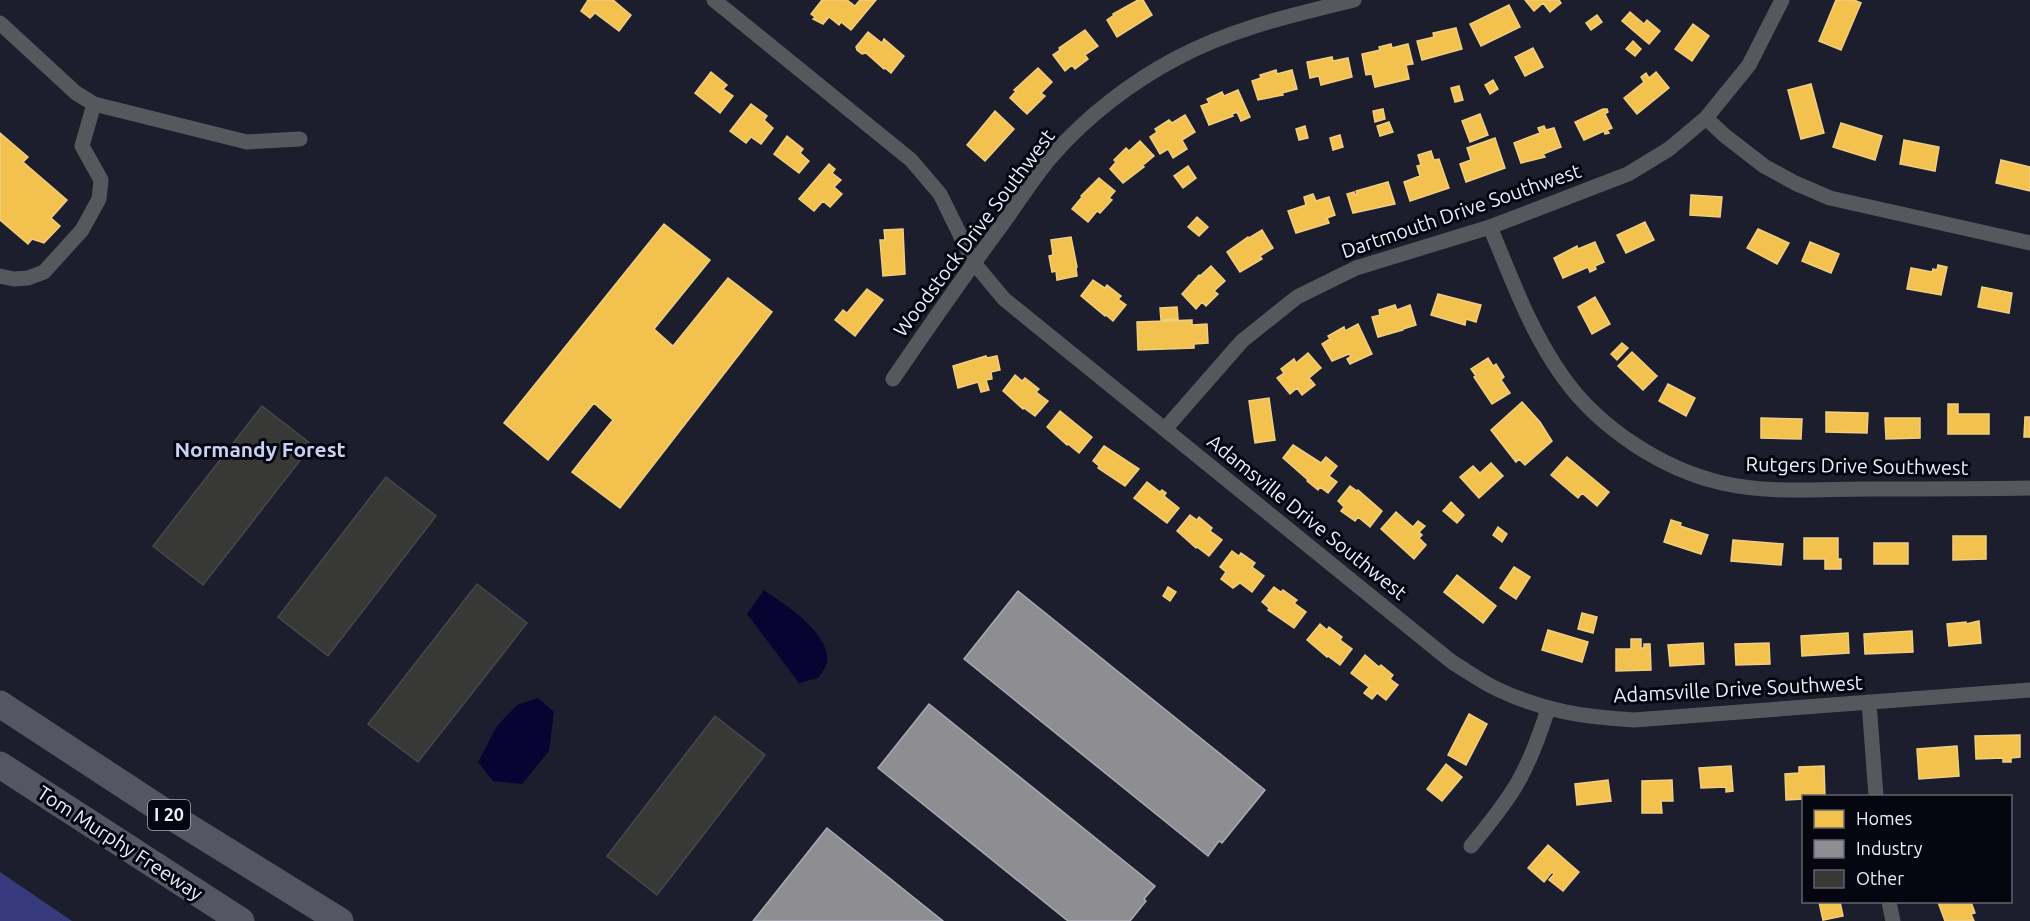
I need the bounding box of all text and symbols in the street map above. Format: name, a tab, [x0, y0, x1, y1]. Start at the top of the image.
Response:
street label: Woodstock Drive Southwest	[888, 125, 1059, 341]
street label: Dartmouth Drive Southwest	[1338, 159, 1584, 262]
street label: Adamsville Drive Southwest	[1203, 429, 1412, 604]
district label: Normandy Forest	[174, 437, 346, 461]
street label: Rutgers Drive Southwest	[1745, 452, 1969, 479]
street label: Adamsville Drive Southwest	[1613, 670, 1863, 707]
street label: Tom Murphy Freeway	[33, 781, 208, 905]
legend	[1802, 795, 2012, 903]
road number: I 20	[148, 800, 190, 830]
text: Homes	[1856, 808, 1913, 828]
text: Industry	[1856, 838, 1923, 858]
text: Other	[1856, 868, 1904, 888]

